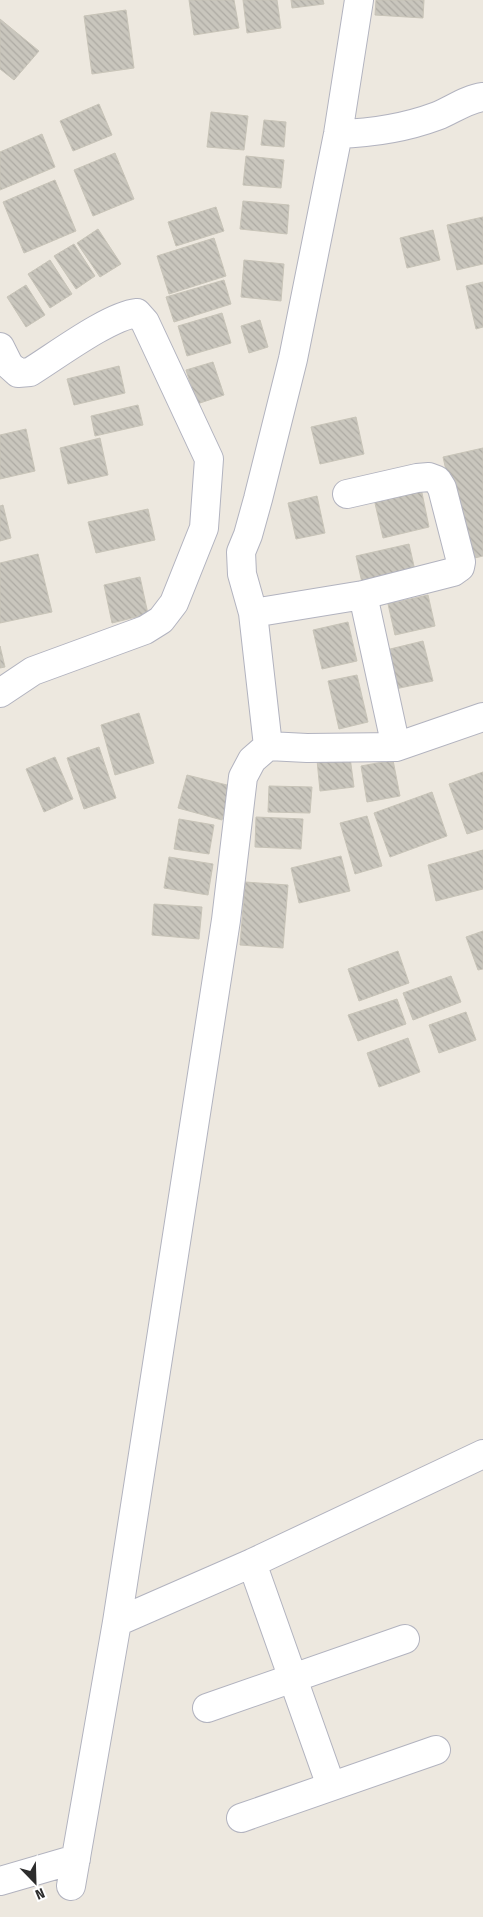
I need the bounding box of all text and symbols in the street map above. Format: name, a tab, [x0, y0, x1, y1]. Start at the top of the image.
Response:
north arrow	[10, 1857, 60, 1907]
text: N	[33, 1884, 47, 1903]

